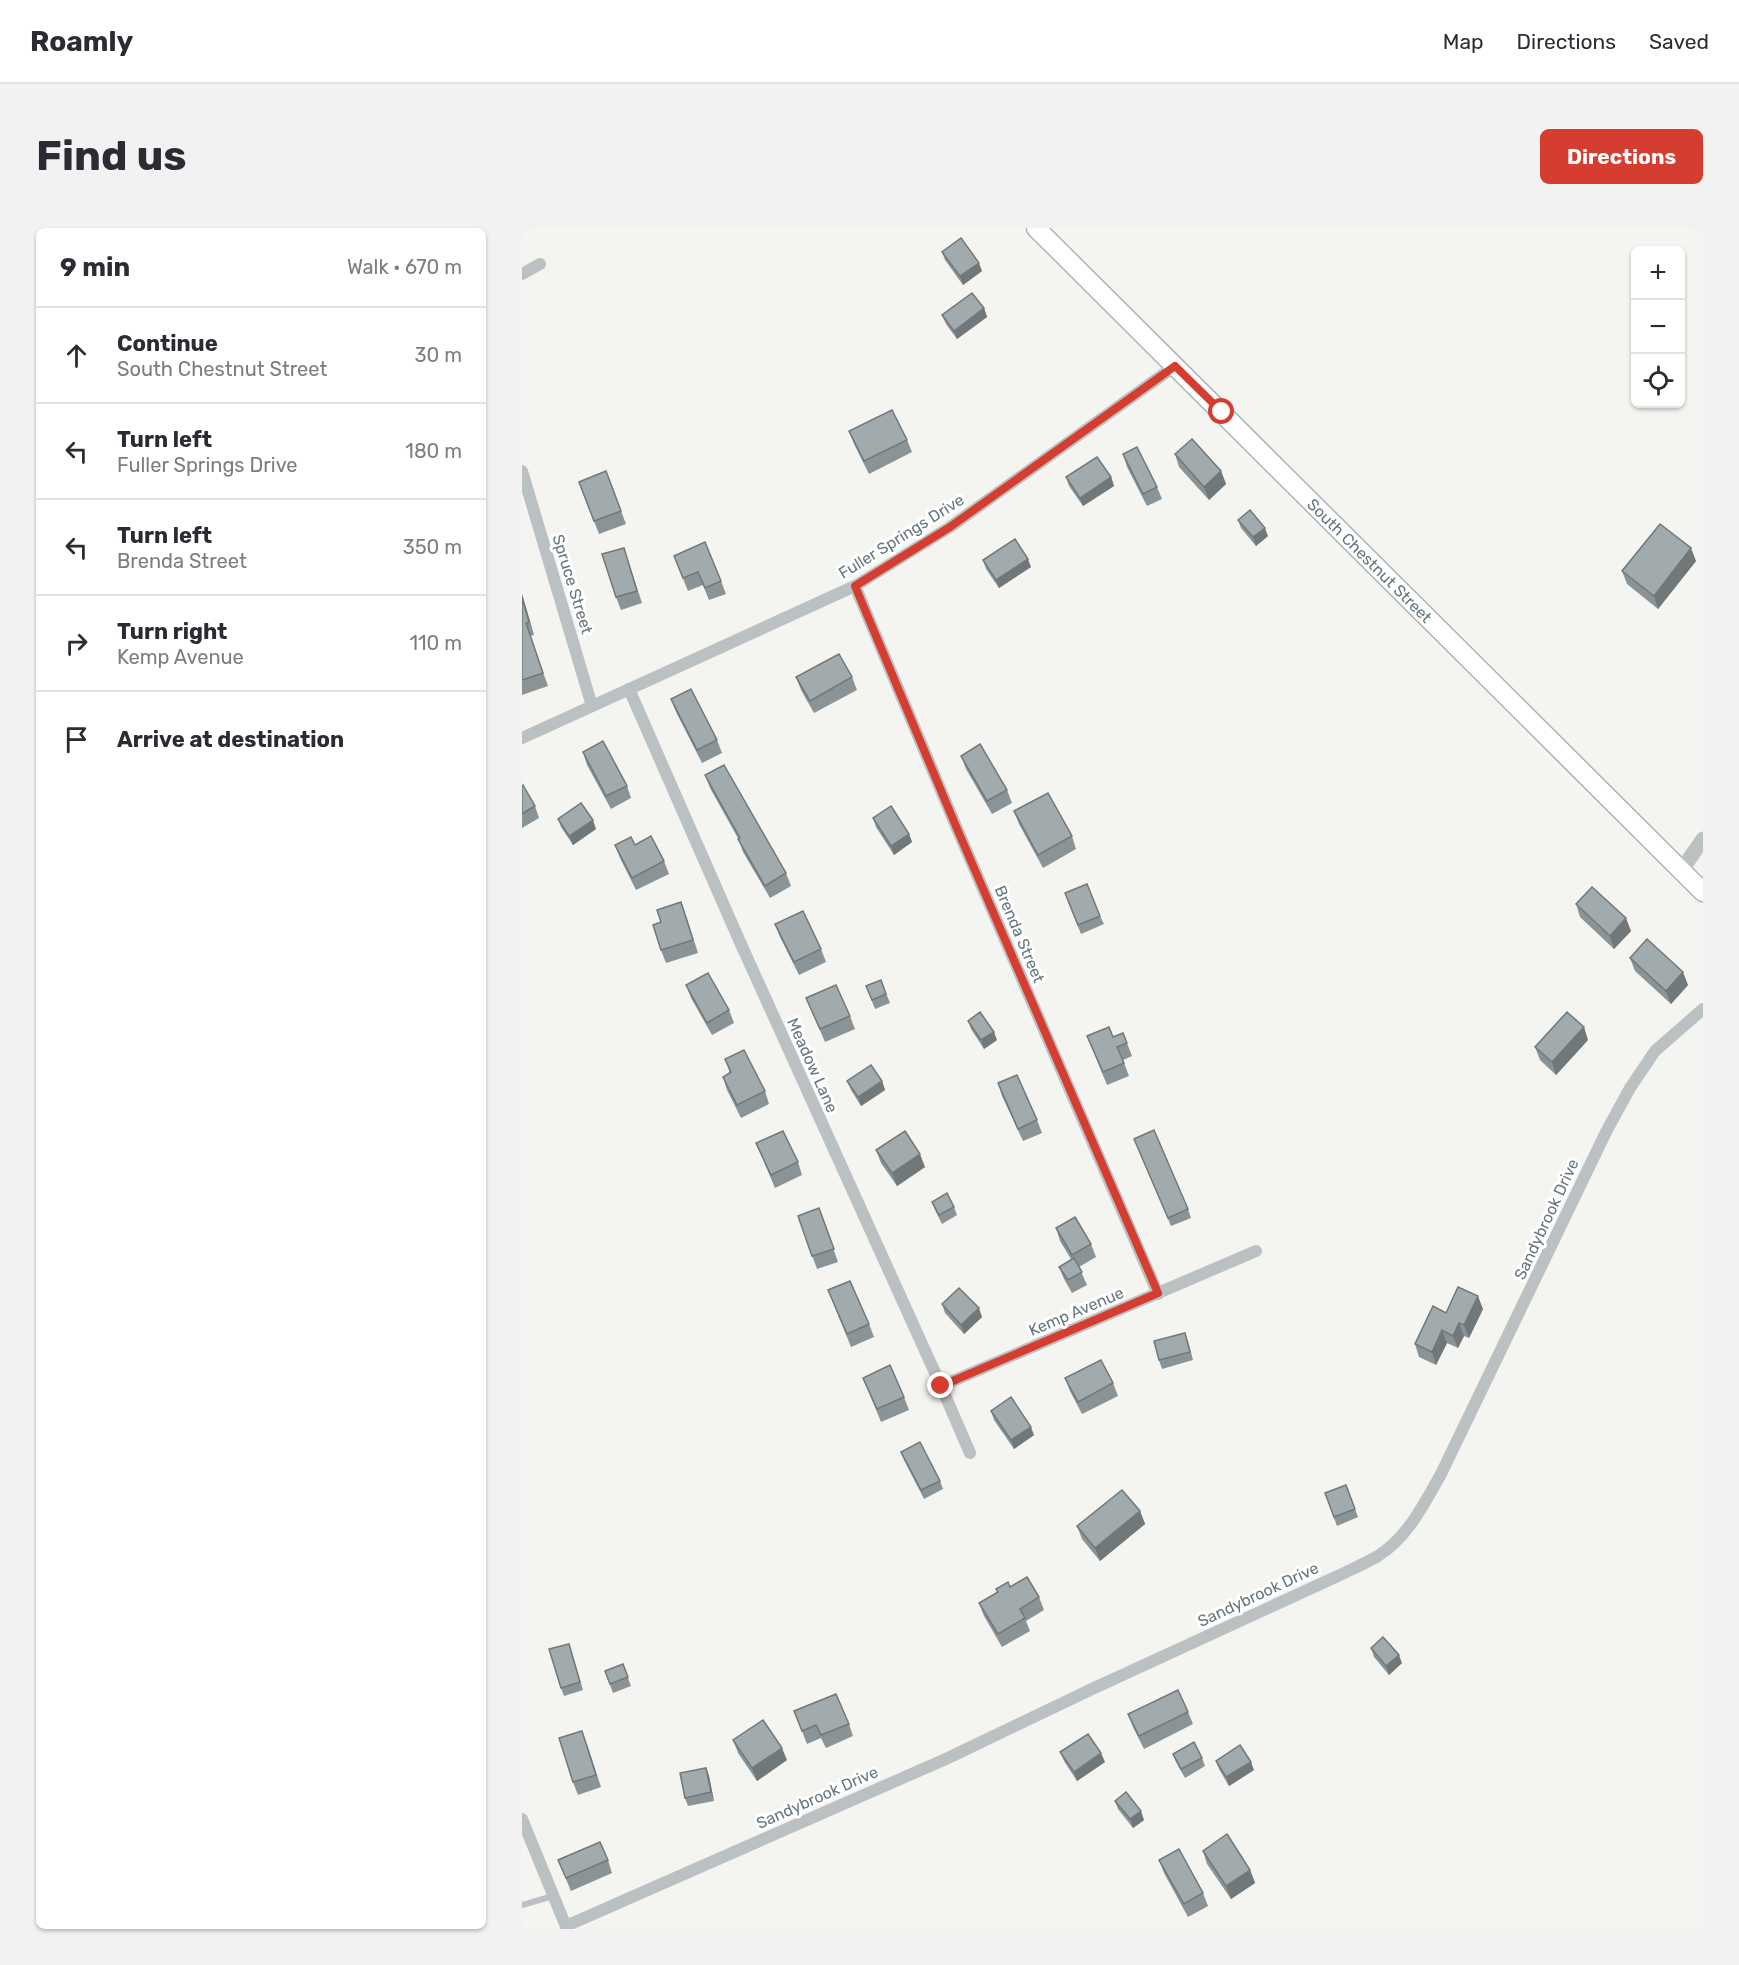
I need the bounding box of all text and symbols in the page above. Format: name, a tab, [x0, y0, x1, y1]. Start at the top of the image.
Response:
text: Roamly	[30, 25, 133, 58]
text: Map	[1443, 29, 1484, 54]
text: Directions	[1517, 29, 1616, 54]
text: Saved	[1649, 29, 1709, 54]
button: Directions	[1540, 129, 1703, 184]
text: Find us	[36, 131, 187, 181]
map controls	[1631, 246, 1685, 408]
button: +	[1631, 246, 1685, 300]
text: 9 min	[60, 252, 130, 283]
text: Walk · 670 m	[347, 255, 462, 279]
button: −	[1631, 300, 1685, 354]
text: Continue	[117, 330, 218, 357]
icon: ahead	[60, 339, 93, 372]
text: 30 m	[415, 343, 462, 367]
button: locate	[1631, 354, 1685, 408]
text: South Chestnut Street	[117, 357, 327, 381]
route start	[1208, 398, 1234, 424]
text: Turn left	[117, 426, 212, 453]
icon: left	[60, 435, 93, 468]
text: 180 m	[405, 439, 462, 463]
text: Fuller Springs Drive	[117, 453, 298, 477]
street label: Fuller Springs Drive	[835, 490, 968, 583]
street label: South Chestnut Street	[1303, 495, 1436, 627]
text: Turn left	[117, 522, 212, 549]
icon: left	[60, 531, 93, 564]
street label: Spruce Street	[548, 532, 597, 636]
text: 350 m	[403, 535, 462, 559]
text: Brenda Street	[117, 549, 247, 573]
text: Turn right	[117, 618, 227, 645]
icon: right	[60, 627, 93, 660]
text: 110 m	[410, 631, 462, 655]
text: Kemp Avenue	[117, 645, 244, 669]
icon: arrive	[60, 723, 93, 756]
text: Arrive at destination	[117, 726, 344, 753]
street label: Brenda Street	[991, 883, 1049, 986]
street label: Meadow Lane	[783, 1015, 842, 1116]
street label: Sandybrook Drive	[1510, 1156, 1583, 1283]
street label: Kemp Avenue	[1026, 1283, 1127, 1340]
route end	[927, 1372, 953, 1398]
street label: Sandybrook Drive	[1195, 1558, 1322, 1631]
street label: Sandybrook Drive	[753, 1762, 881, 1833]

